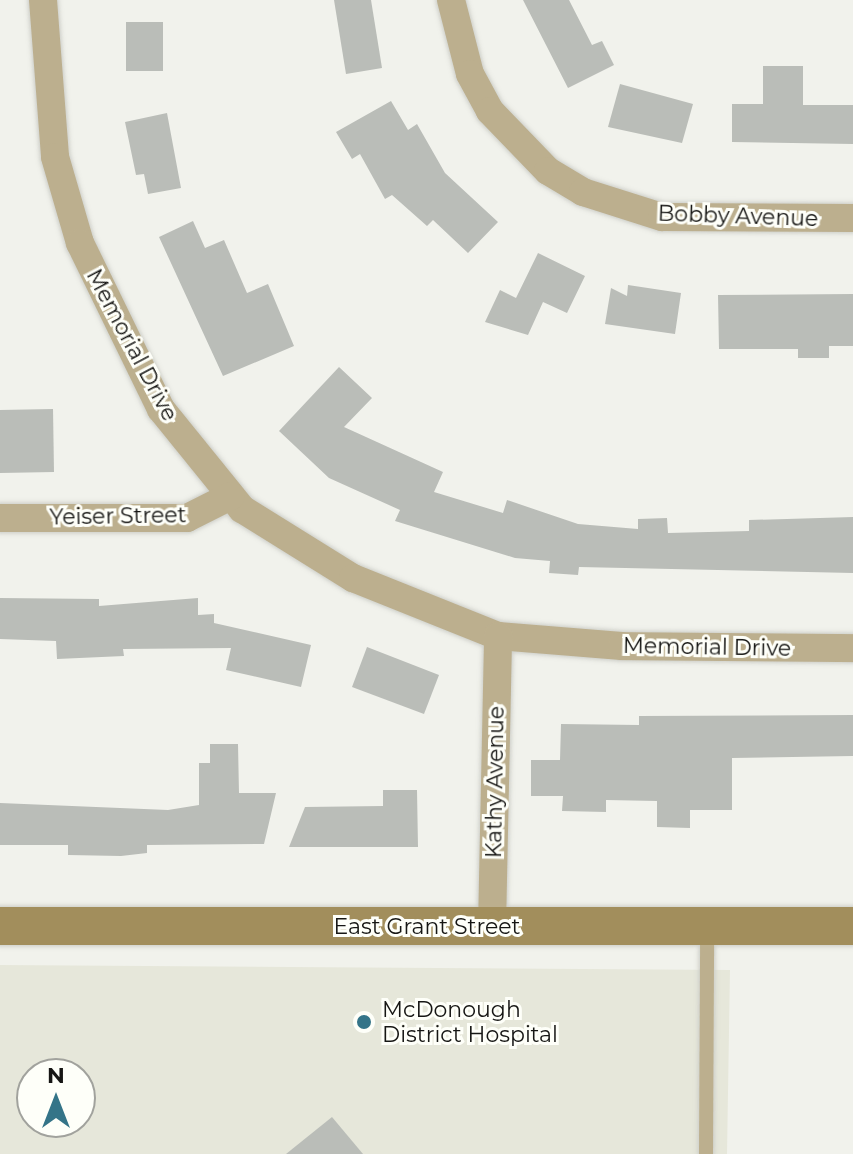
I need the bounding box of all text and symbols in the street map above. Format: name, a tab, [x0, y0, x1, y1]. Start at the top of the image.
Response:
street label: Bobby Avenue	[657, 200, 819, 232]
street label: Memorial Drive	[81, 265, 183, 425]
street label: Yeiser Street	[49, 502, 187, 530]
street label: Memorial Drive	[623, 632, 791, 662]
street label: Kathy Avenue	[480, 706, 510, 858]
street label: East Grant Street	[334, 914, 520, 940]
place label: McDonough District Hospital	[382, 996, 558, 1048]
marker: McDonough District Hospital	[353, 1011, 375, 1033]
north arrow	[16, 1058, 96, 1138]
text: N	[47, 1062, 65, 1089]

